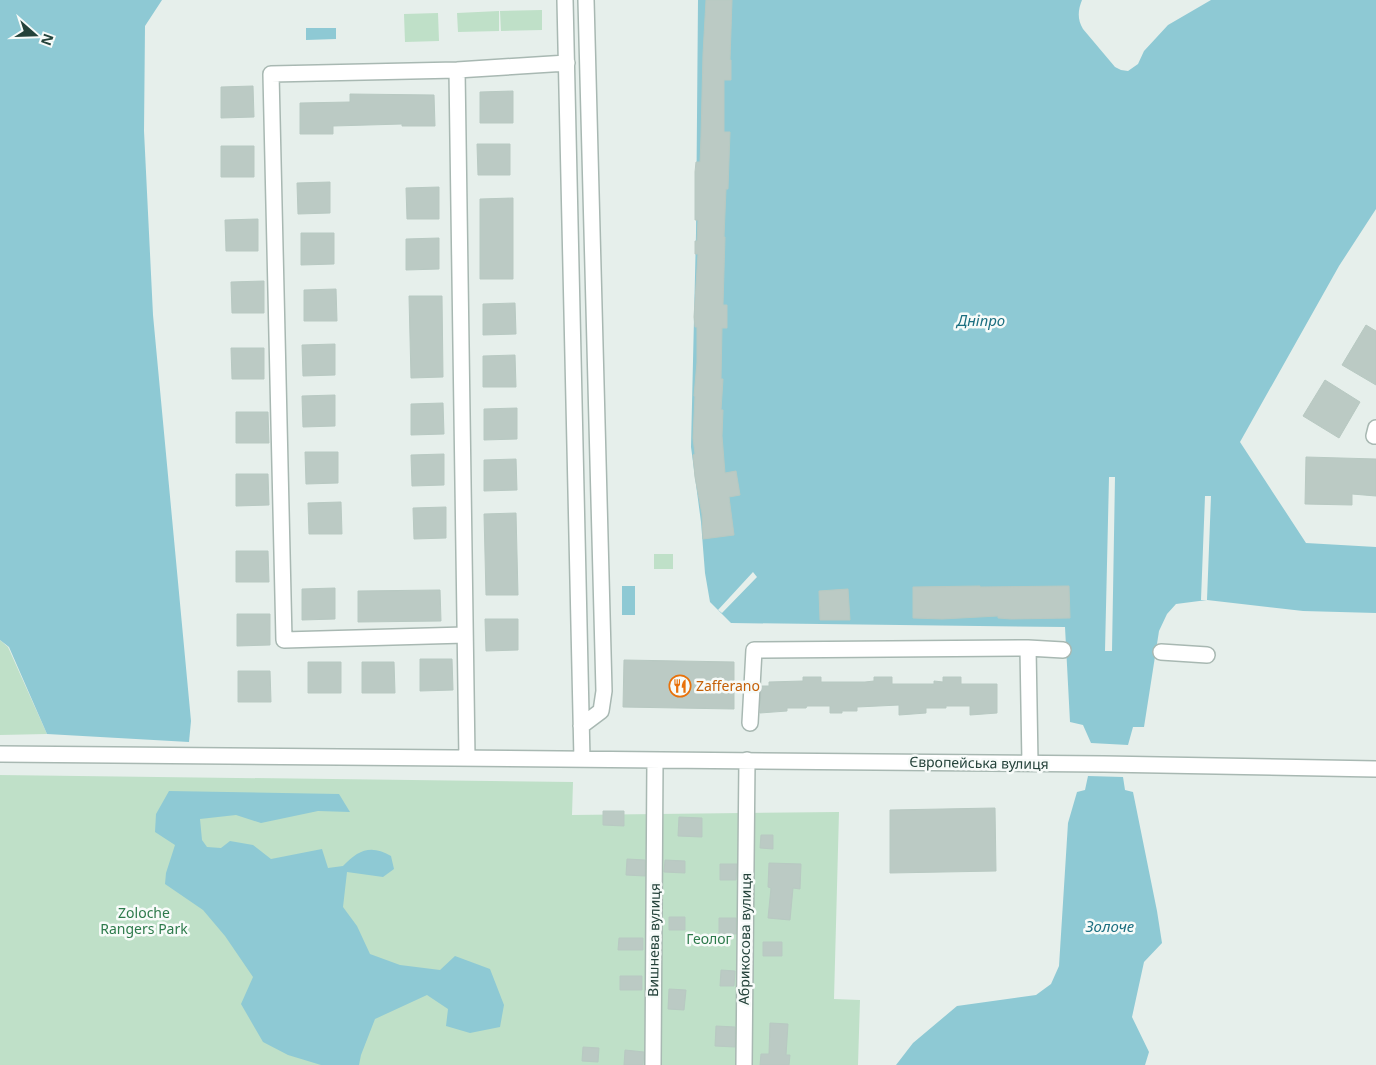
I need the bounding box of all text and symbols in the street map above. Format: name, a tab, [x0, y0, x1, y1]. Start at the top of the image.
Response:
north arrow	[10, 10, 60, 60]
text: N	[37, 31, 59, 48]
water label: Дніпро	[955, 310, 1005, 330]
restaurant icon: Zafferano	[668, 674, 692, 698]
place label: Zafferano	[696, 676, 760, 695]
street label: Європейська вулиця	[909, 752, 1049, 773]
street label: Абрикосова вулиця	[734, 873, 755, 1005]
street label: Вишнева вулиця	[643, 883, 664, 997]
park label: Zoloche Rangers Park	[100, 903, 188, 938]
water label: Золоче	[1085, 916, 1135, 936]
park label: Геолог	[686, 929, 732, 948]

